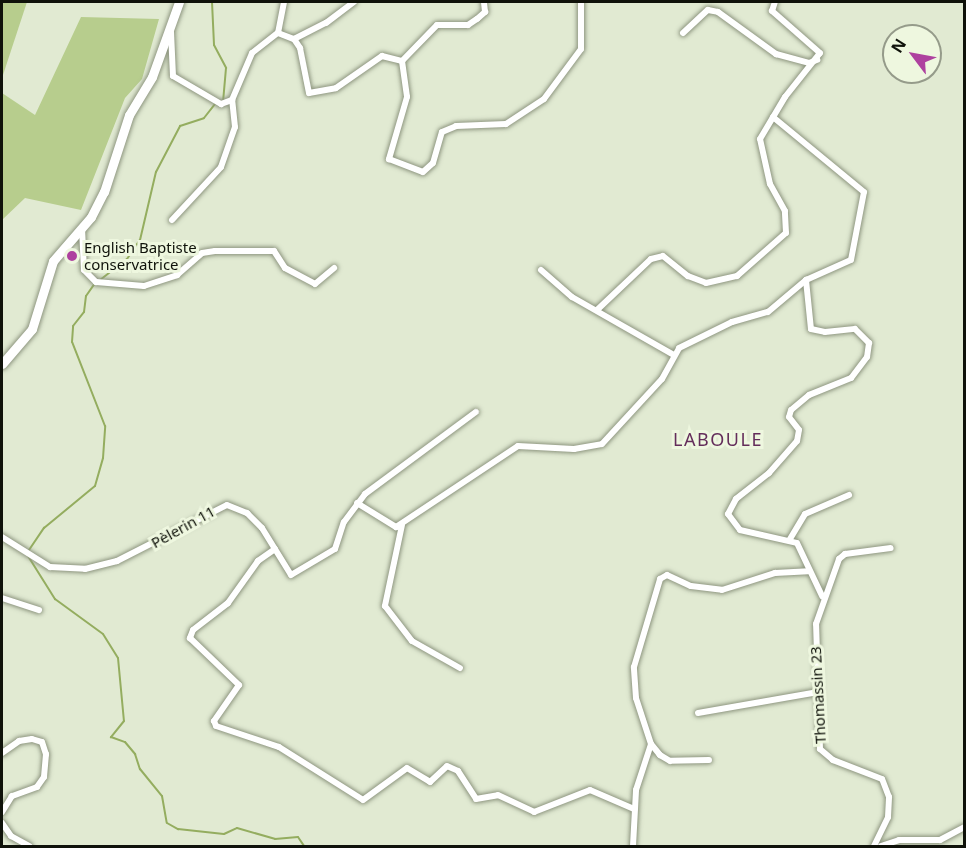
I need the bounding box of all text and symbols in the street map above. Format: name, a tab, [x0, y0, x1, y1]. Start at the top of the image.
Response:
north arrow	[882, 24, 942, 84]
text: N	[886, 34, 911, 57]
place label: English Baptiste conservatrice	[84, 238, 197, 273]
marker: English Baptiste conservatrice	[65, 249, 79, 263]
district label: LABOULE	[673, 428, 763, 450]
street label: Pèlerin 11	[148, 502, 218, 552]
street label: Thomassin 23	[806, 646, 830, 744]

